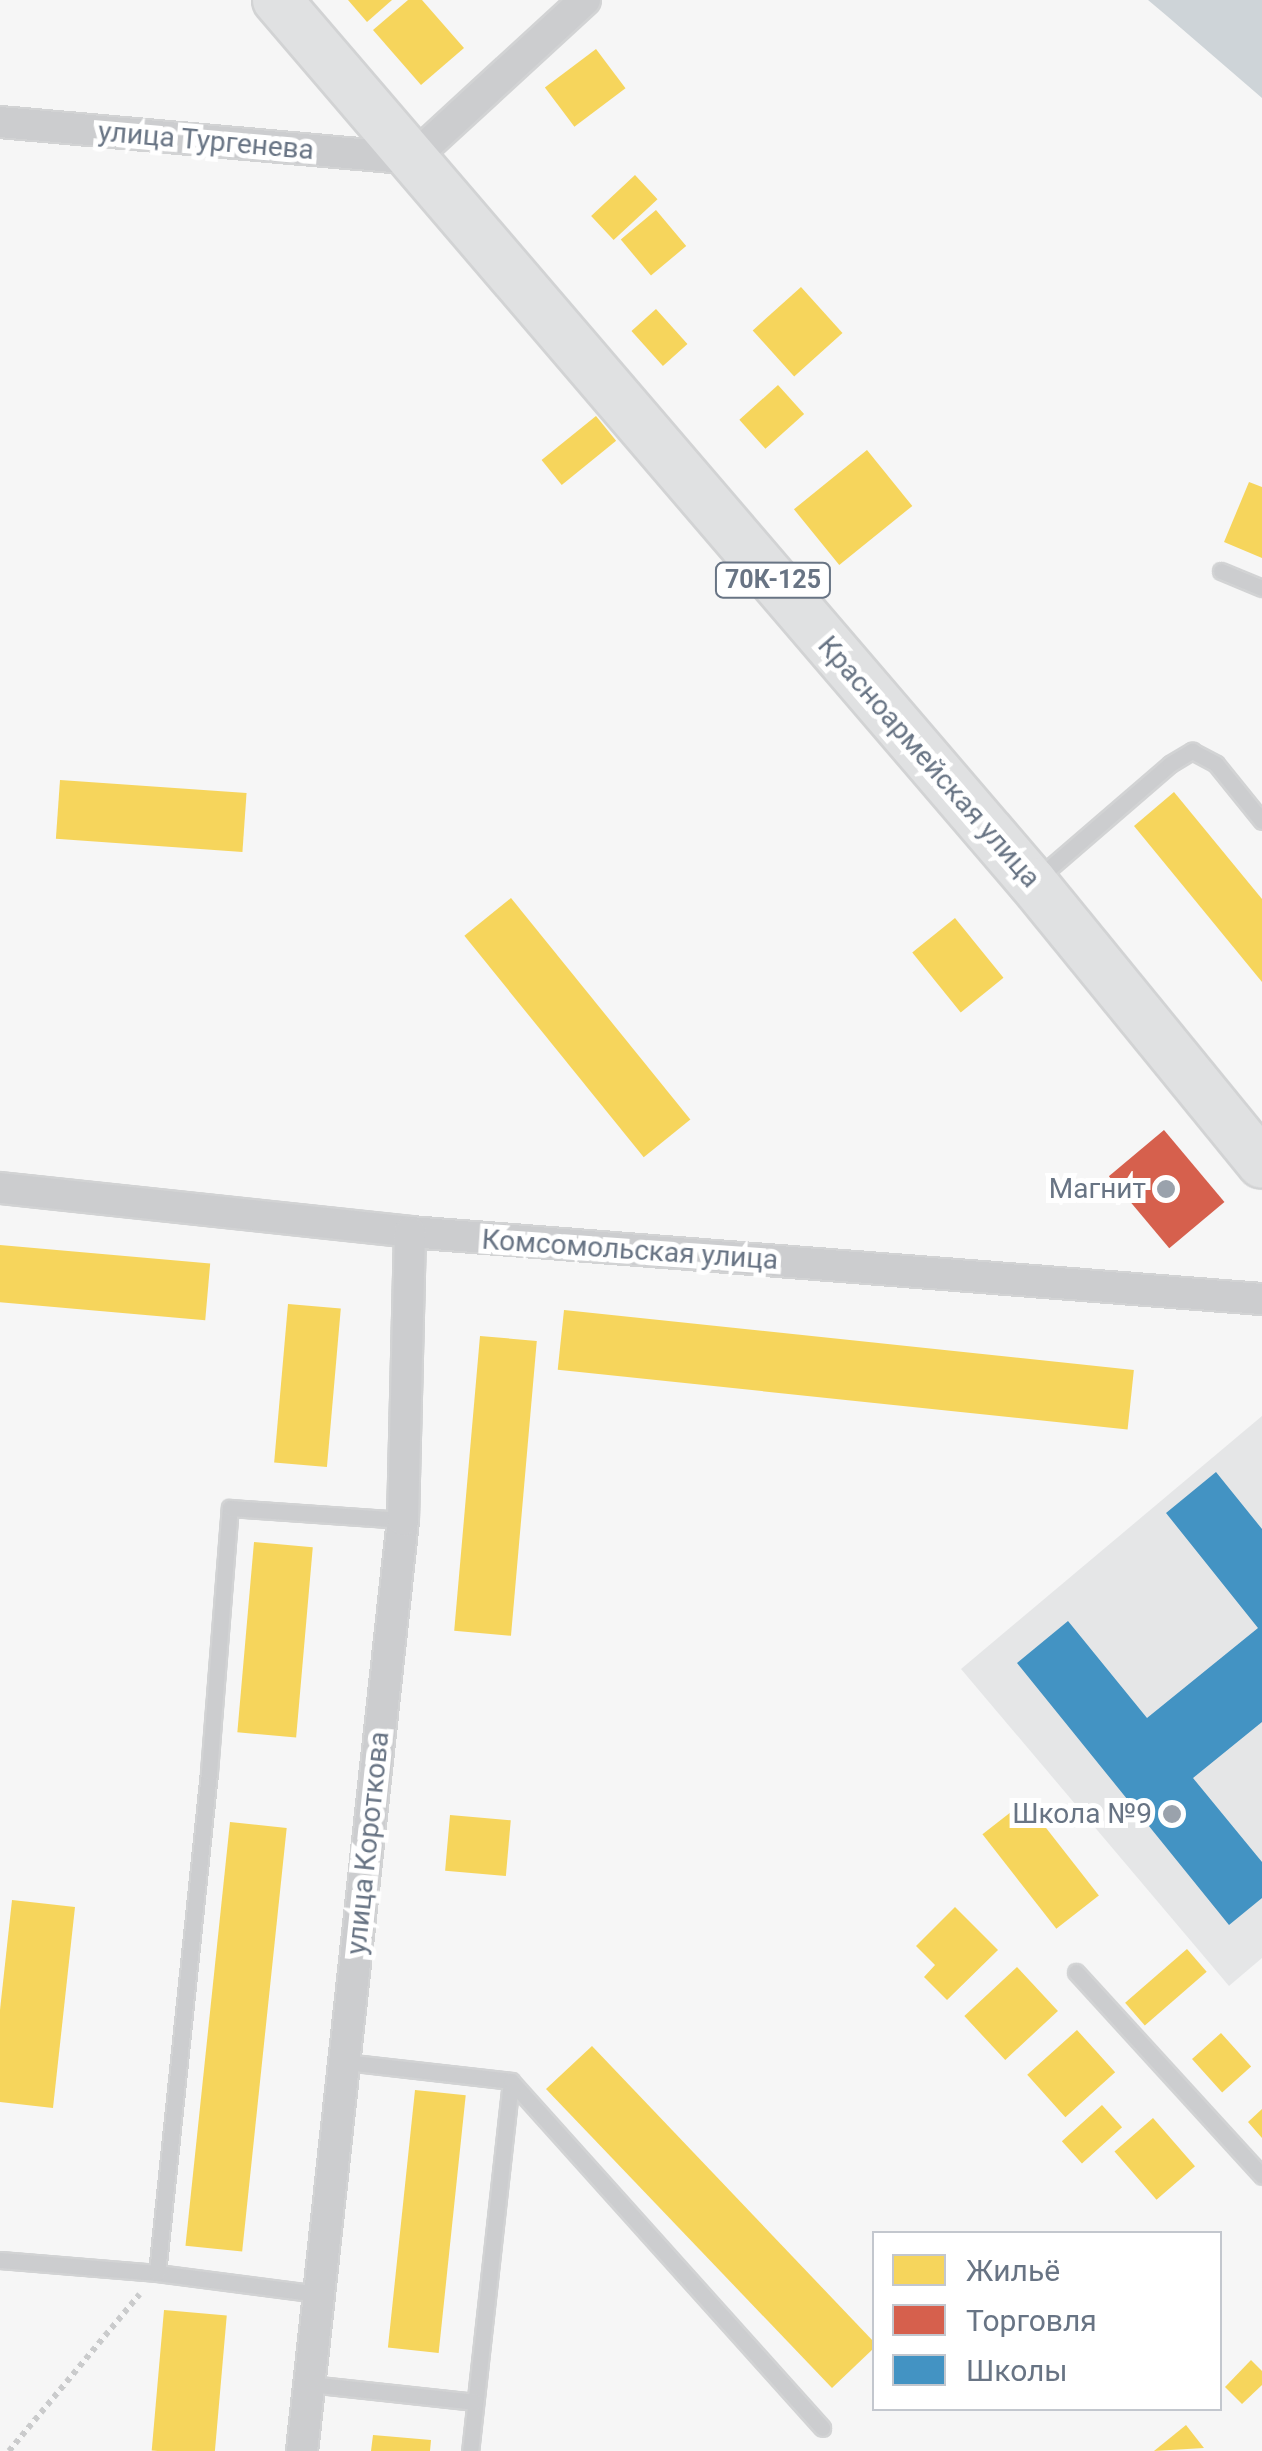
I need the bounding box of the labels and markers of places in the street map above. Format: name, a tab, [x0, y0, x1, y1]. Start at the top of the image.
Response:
place label: Магнит	[1049, 1172, 1146, 1206]
marker: Магнит	[1155, 1178, 1177, 1200]
place label: Школа №9	[1012, 1797, 1152, 1831]
marker: Школа №9	[1161, 1803, 1183, 1825]

